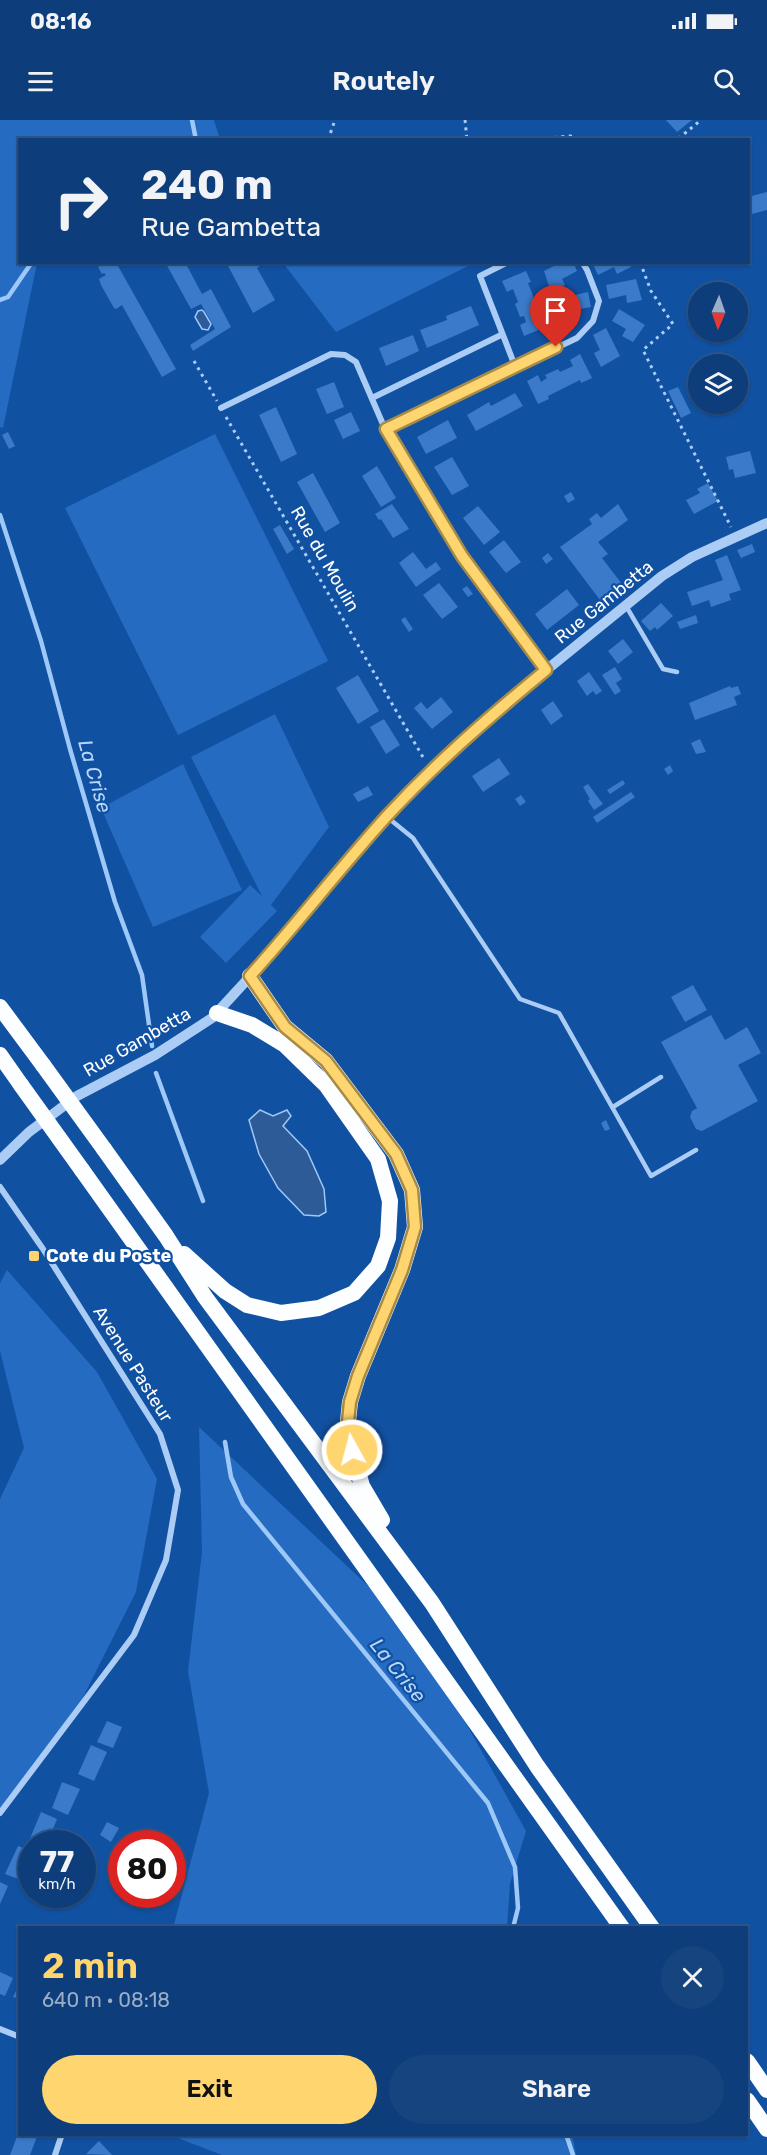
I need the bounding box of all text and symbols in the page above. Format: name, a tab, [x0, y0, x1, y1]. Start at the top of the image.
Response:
text: 08:16	[30, 8, 92, 35]
icon: menu	[24, 65, 57, 98]
text: Routely	[332, 65, 435, 97]
icon: search	[710, 65, 743, 98]
text: 240 m	[141, 160, 273, 210]
icon: right	[42, 162, 120, 240]
text: Rue Gambetta	[141, 211, 321, 243]
north arrow	[688, 282, 748, 342]
map controls	[688, 282, 748, 414]
pin	[530, 285, 581, 347]
icon: arrive	[539, 294, 572, 327]
button: layers	[688, 354, 748, 414]
street label: Rue du Moulin	[286, 502, 364, 616]
street label: Rue Gambetta	[550, 556, 658, 648]
water label: La Crise	[73, 737, 117, 815]
street label: Rue Gambetta	[80, 1002, 194, 1082]
place label: Cote du Poste	[46, 1245, 172, 1267]
marker: Cote du Poste	[27, 1249, 41, 1263]
street label: Avenue Pasteur	[89, 1302, 178, 1426]
position arrow	[320, 1418, 384, 1482]
water label: La Crise	[365, 1633, 431, 1707]
speed limit sign: 80	[108, 1830, 186, 1908]
text: 77	[40, 1844, 74, 1880]
text: km/h	[38, 1875, 76, 1893]
text: 2 min	[42, 1944, 138, 1987]
button: close	[661, 1946, 724, 2009]
text: 640 m · 08:18	[42, 1988, 170, 2012]
button: Exit	[42, 2055, 377, 2124]
button: Share	[389, 2055, 724, 2124]

